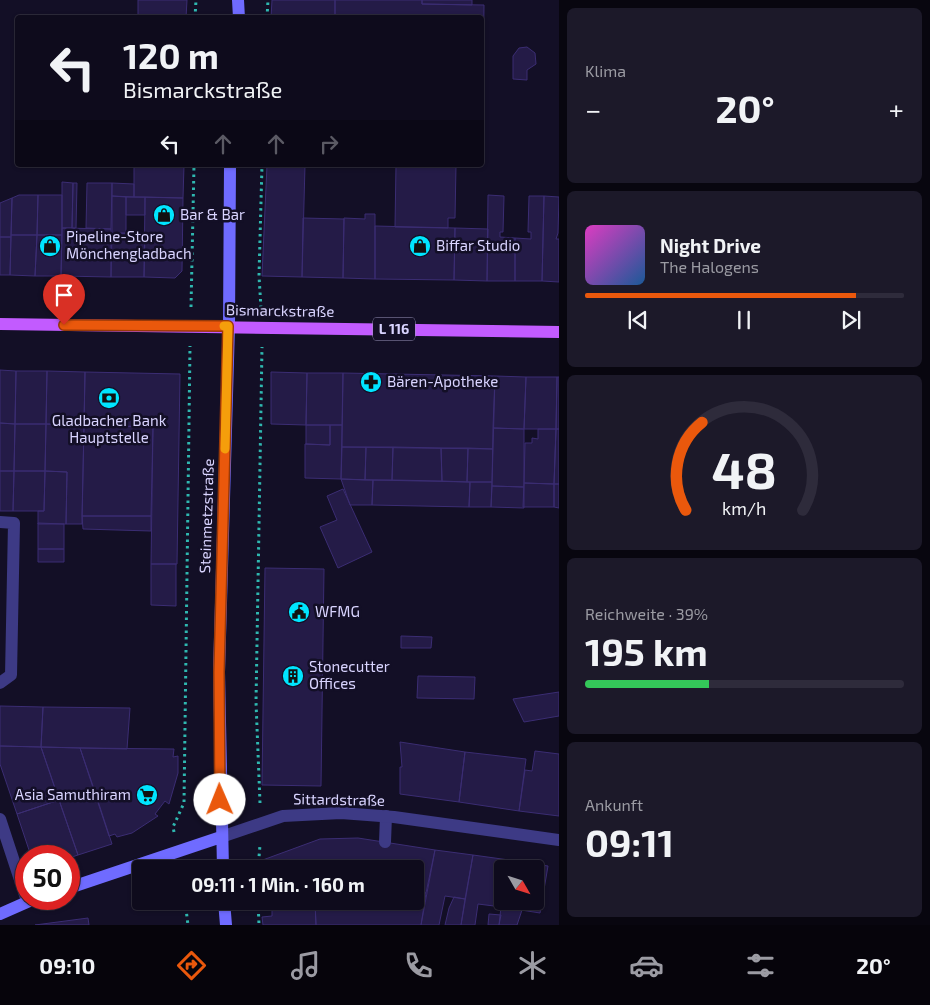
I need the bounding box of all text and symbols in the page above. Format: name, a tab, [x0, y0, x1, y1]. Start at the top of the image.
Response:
text: 120 m	[123, 34, 219, 76]
icon: left	[40, 35, 105, 100]
text: Klima	[585, 61, 626, 80]
text: Bismarckstraße	[123, 76, 282, 102]
text: 20°	[715, 85, 775, 131]
text: −	[585, 92, 601, 126]
text: +	[889, 92, 904, 126]
icon: left	[156, 130, 184, 158]
icon: ahead	[209, 130, 237, 158]
icon: ahead	[262, 130, 290, 158]
icon: right	[315, 130, 343, 158]
shop icon: Bar & Bar	[152, 203, 176, 227]
place label: Bar & Bar	[180, 205, 245, 223]
place label: Pipeline-Store Mönchengladbach	[66, 227, 192, 262]
shop icon: Pipeline-Store Mönchengladbach	[38, 234, 62, 258]
shop icon: Biffar Studio	[408, 234, 432, 258]
text: Night Drive	[660, 234, 761, 257]
place label: Biffar Studio	[436, 236, 520, 254]
text: The Halogens	[660, 257, 759, 276]
pin	[43, 274, 85, 325]
icon: arrive	[50, 281, 78, 309]
street label: Bismarckstraße	[226, 300, 334, 320]
icon: previous	[624, 306, 652, 334]
icon: pause	[730, 306, 758, 334]
icon: next	[837, 306, 865, 334]
road number: L 116	[373, 318, 415, 340]
pharmacy icon: Bären-Apotheke	[359, 370, 383, 394]
place label: Bären-Apotheke	[387, 372, 498, 390]
bank icon: Gladbacher Bank Hauptstelle	[97, 386, 121, 410]
place label: Gladbacher Bank Hauptstelle	[52, 411, 167, 446]
text: 48	[712, 437, 777, 499]
street label: Steinmetzstraße	[195, 458, 217, 574]
text: km/h	[722, 497, 767, 519]
public building icon: WFMG	[287, 600, 311, 624]
place label: WFMG	[315, 602, 360, 620]
text: Reichweite · 39%	[585, 604, 708, 623]
text: 195 km	[585, 628, 708, 674]
place label: Stonecutter Offices	[309, 657, 390, 692]
building icon: Stonecutter Offices	[281, 664, 305, 688]
position arrow	[193, 773, 245, 825]
supermarket icon: Asia Samuthiram	[135, 783, 159, 807]
place label: Asia Samuthiram	[15, 785, 131, 803]
street label: Sittardstraße	[293, 789, 385, 809]
text: Ankunft	[585, 795, 643, 814]
text: 09:11	[585, 819, 674, 865]
speed limit sign: 50	[15, 845, 80, 910]
north arrow	[494, 860, 544, 910]
map controls	[494, 860, 544, 910]
text: 09:11 · 1 Min. · 160 m	[191, 873, 365, 896]
icon: directions	[174, 948, 209, 983]
icon: music	[288, 948, 323, 983]
icon: phone	[401, 948, 436, 983]
icon: climate	[515, 948, 550, 983]
icon: car	[629, 948, 664, 983]
icon: filters	[743, 948, 778, 983]
text: 09:10	[39, 952, 95, 978]
text: 20°	[856, 952, 891, 978]

